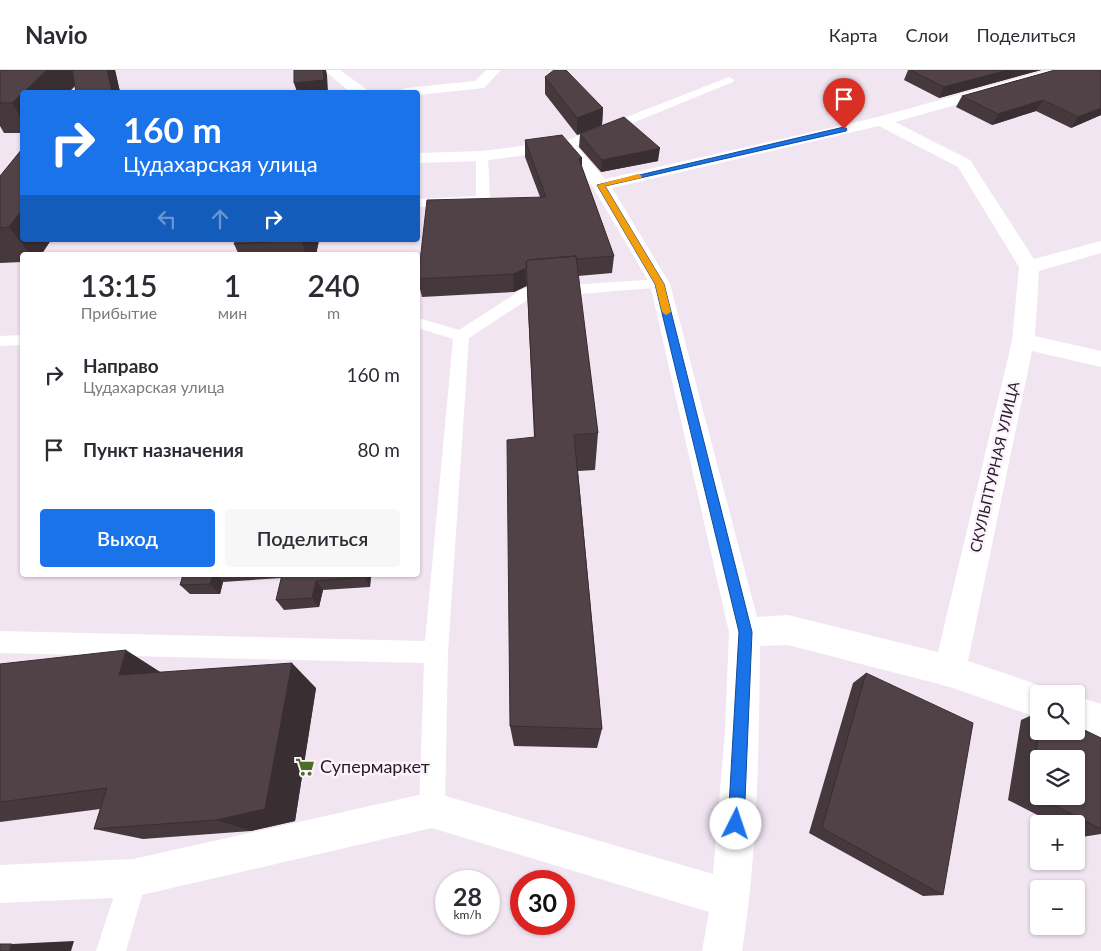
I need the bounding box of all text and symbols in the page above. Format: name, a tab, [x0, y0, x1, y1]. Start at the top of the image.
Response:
text: Navio	[25, 20, 88, 49]
text: Карта	[829, 24, 877, 46]
text: Слои	[905, 24, 949, 46]
text: Поделиться	[977, 24, 1076, 46]
pin	[823, 78, 865, 129]
icon: arrive	[830, 85, 858, 113]
text: 160 m	[123, 108, 222, 150]
icon: right	[40, 110, 105, 175]
text: Цудахарская улица	[123, 150, 318, 177]
icon: left	[153, 205, 181, 233]
icon: ahead	[206, 205, 234, 233]
icon: right	[259, 205, 287, 233]
text: 13:15	[80, 267, 157, 303]
text: 1	[224, 267, 241, 303]
text: 240	[308, 267, 360, 303]
text: Прибытие	[81, 303, 157, 322]
text: мин	[218, 303, 247, 322]
text: m	[327, 303, 340, 322]
text: Направо	[83, 354, 159, 377]
icon: right	[40, 361, 68, 389]
text: 160 m	[346, 363, 400, 386]
text: Цудахарская улица	[83, 377, 225, 396]
street label: СКУЛЬПТУРНАЯ УЛИЦА	[966, 379, 1023, 554]
icon: arrive	[40, 436, 68, 464]
text: Пункт назначения	[83, 438, 244, 461]
text: 80 m	[357, 438, 400, 461]
button: Выход	[40, 509, 215, 567]
button: Поделиться	[225, 509, 400, 567]
map controls	[1030, 685, 1085, 935]
button: search	[1030, 685, 1085, 740]
button: layers	[1030, 750, 1085, 805]
place label: Супермаркет	[320, 755, 430, 777]
supermarket icon: Супермаркет	[294, 756, 316, 778]
position arrow	[709, 797, 761, 849]
button: +	[1030, 815, 1085, 870]
speed limit sign: 30	[510, 870, 575, 935]
button: −	[1030, 880, 1085, 935]
text: 28	[453, 881, 482, 911]
text: km/h	[453, 907, 482, 922]

